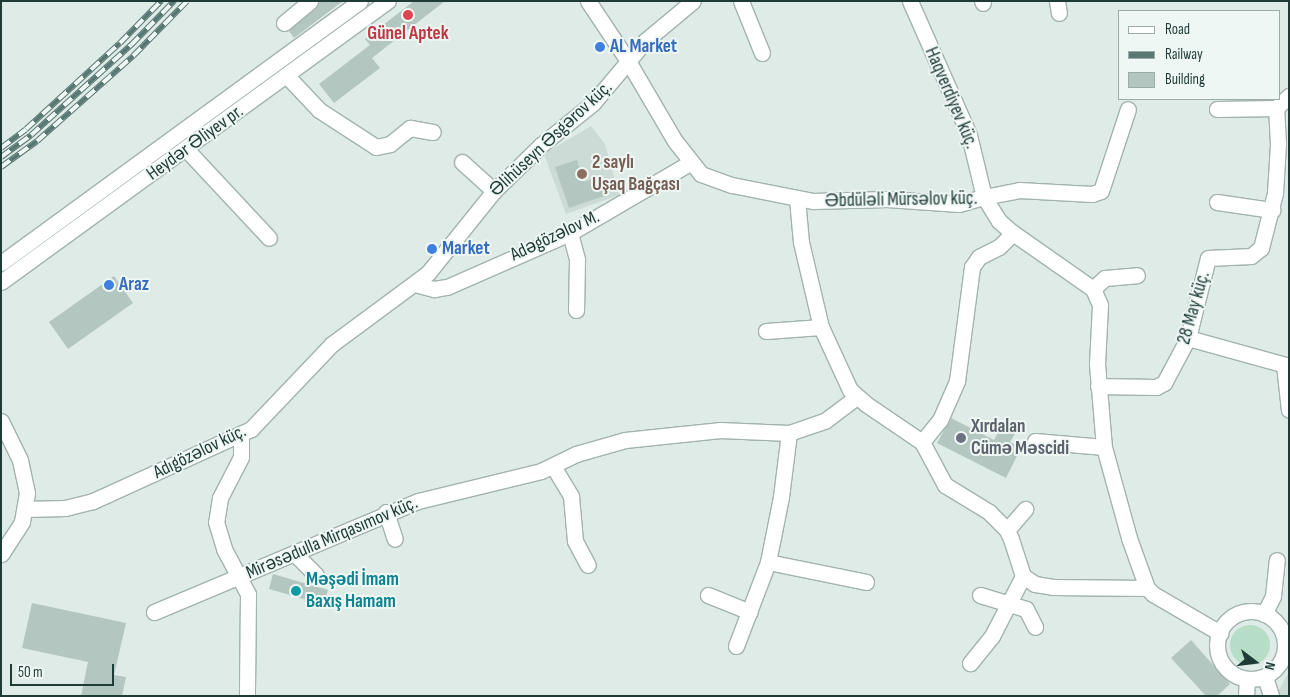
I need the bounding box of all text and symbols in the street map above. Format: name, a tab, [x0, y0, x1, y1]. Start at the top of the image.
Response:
marker: Günel Aptek	[402, 9, 414, 21]
legend	[1118, 10, 1280, 100]
text: Road	[1165, 20, 1190, 39]
place label: Günel Aptek	[367, 23, 449, 45]
place label: AL Market	[610, 36, 677, 58]
marker: AL Market	[594, 41, 606, 53]
street label: Haqverdiyev küç.	[919, 44, 983, 152]
text: Railway	[1165, 45, 1203, 64]
text: Building	[1165, 70, 1205, 89]
street label: Əlihüseyn Əsgərov küç.	[485, 76, 617, 202]
street label: Heydər Əliyev pr.	[142, 100, 248, 186]
place label: 2 saylı Uşaq Bağçası	[592, 152, 680, 196]
marker: 2 saylı Uşaq Bağçası	[576, 168, 588, 180]
street label: Əbdüləli Mürsəlov küç.	[824, 187, 978, 213]
street label: Adəgözəlov M.	[507, 205, 603, 267]
place label: Market	[442, 238, 490, 260]
marker: Market	[426, 243, 438, 255]
street label: 28 May küç.	[1173, 269, 1215, 347]
place label: Araz	[119, 274, 149, 296]
marker: Araz	[103, 279, 115, 291]
place label: Xırdalan Cümə Məscidi	[971, 416, 1069, 460]
street label: Adıgözəlov küç.	[150, 420, 250, 484]
marker: Xırdalan Cümə Məscidi	[955, 432, 967, 444]
street label: Mirəsədulla Mirqasımov küç.	[243, 492, 421, 584]
place label: Məşədi İmam Baxış Hamam	[306, 569, 399, 613]
marker: Məşədi İmam Baxış Hamam	[290, 585, 302, 597]
north arrow	[1230, 637, 1280, 687]
scale bar	[12, 654, 116, 686]
text: N	[1261, 660, 1279, 672]
text: 50 m	[18, 663, 43, 682]

